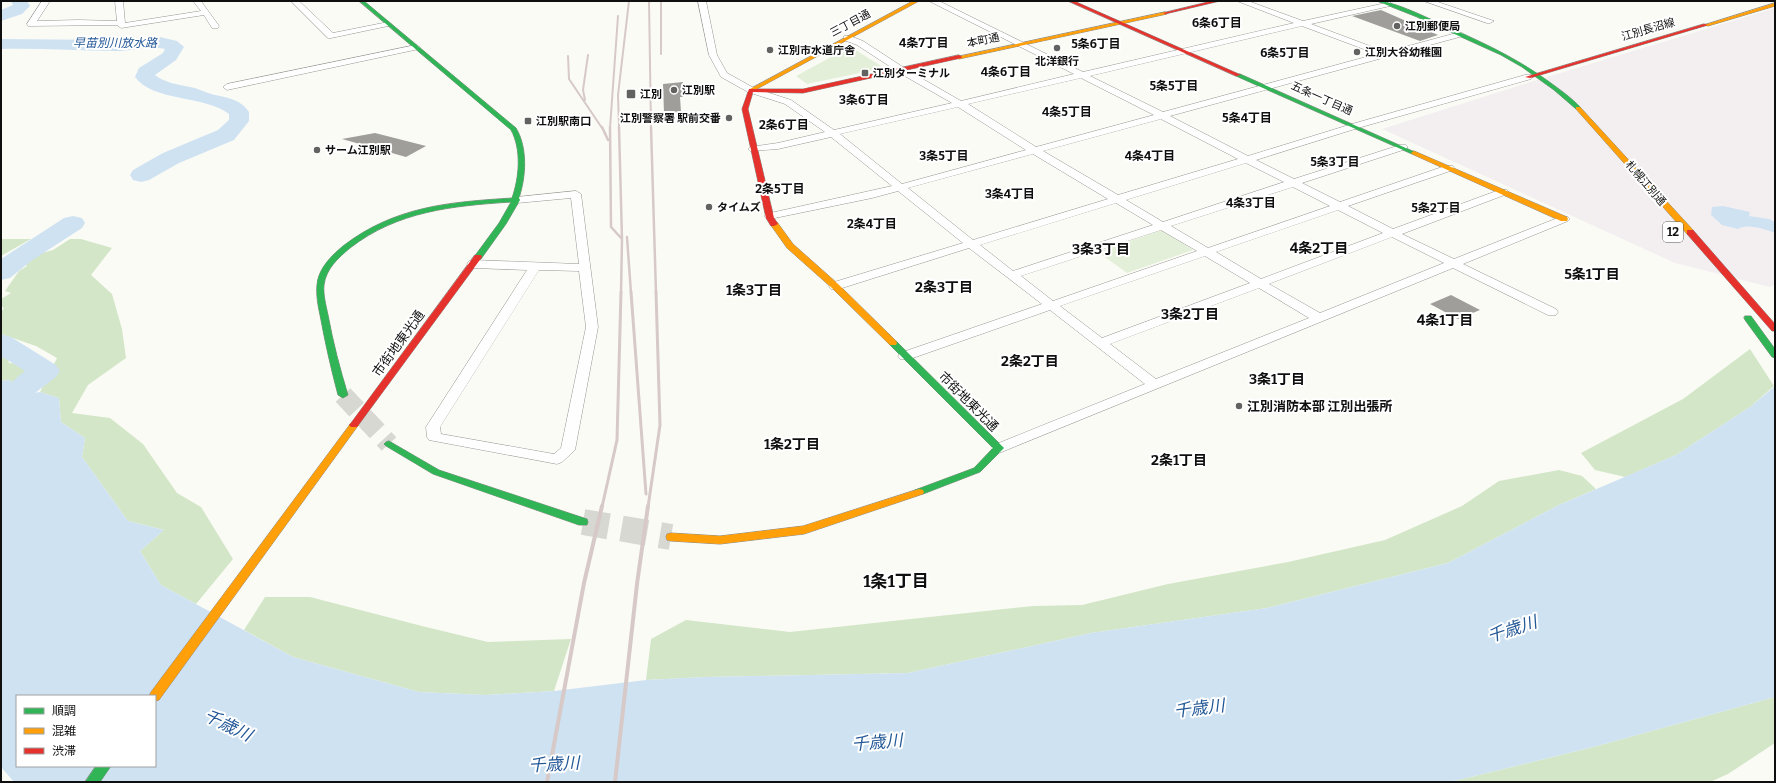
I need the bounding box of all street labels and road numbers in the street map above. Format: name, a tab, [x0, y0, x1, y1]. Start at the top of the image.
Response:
street label: 三丁目通	[828, 7, 873, 40]
street label: 江別長沼線	[1620, 16, 1676, 43]
street label: 本町通	[966, 31, 1001, 50]
street label: 五条一丁目通	[1289, 79, 1355, 118]
street label: 札幌江別通	[1623, 158, 1669, 208]
road number: 12	[1663, 222, 1683, 242]
street label: 市街地東光通	[369, 307, 427, 379]
street label: 市街地東光通	[936, 368, 1002, 434]

